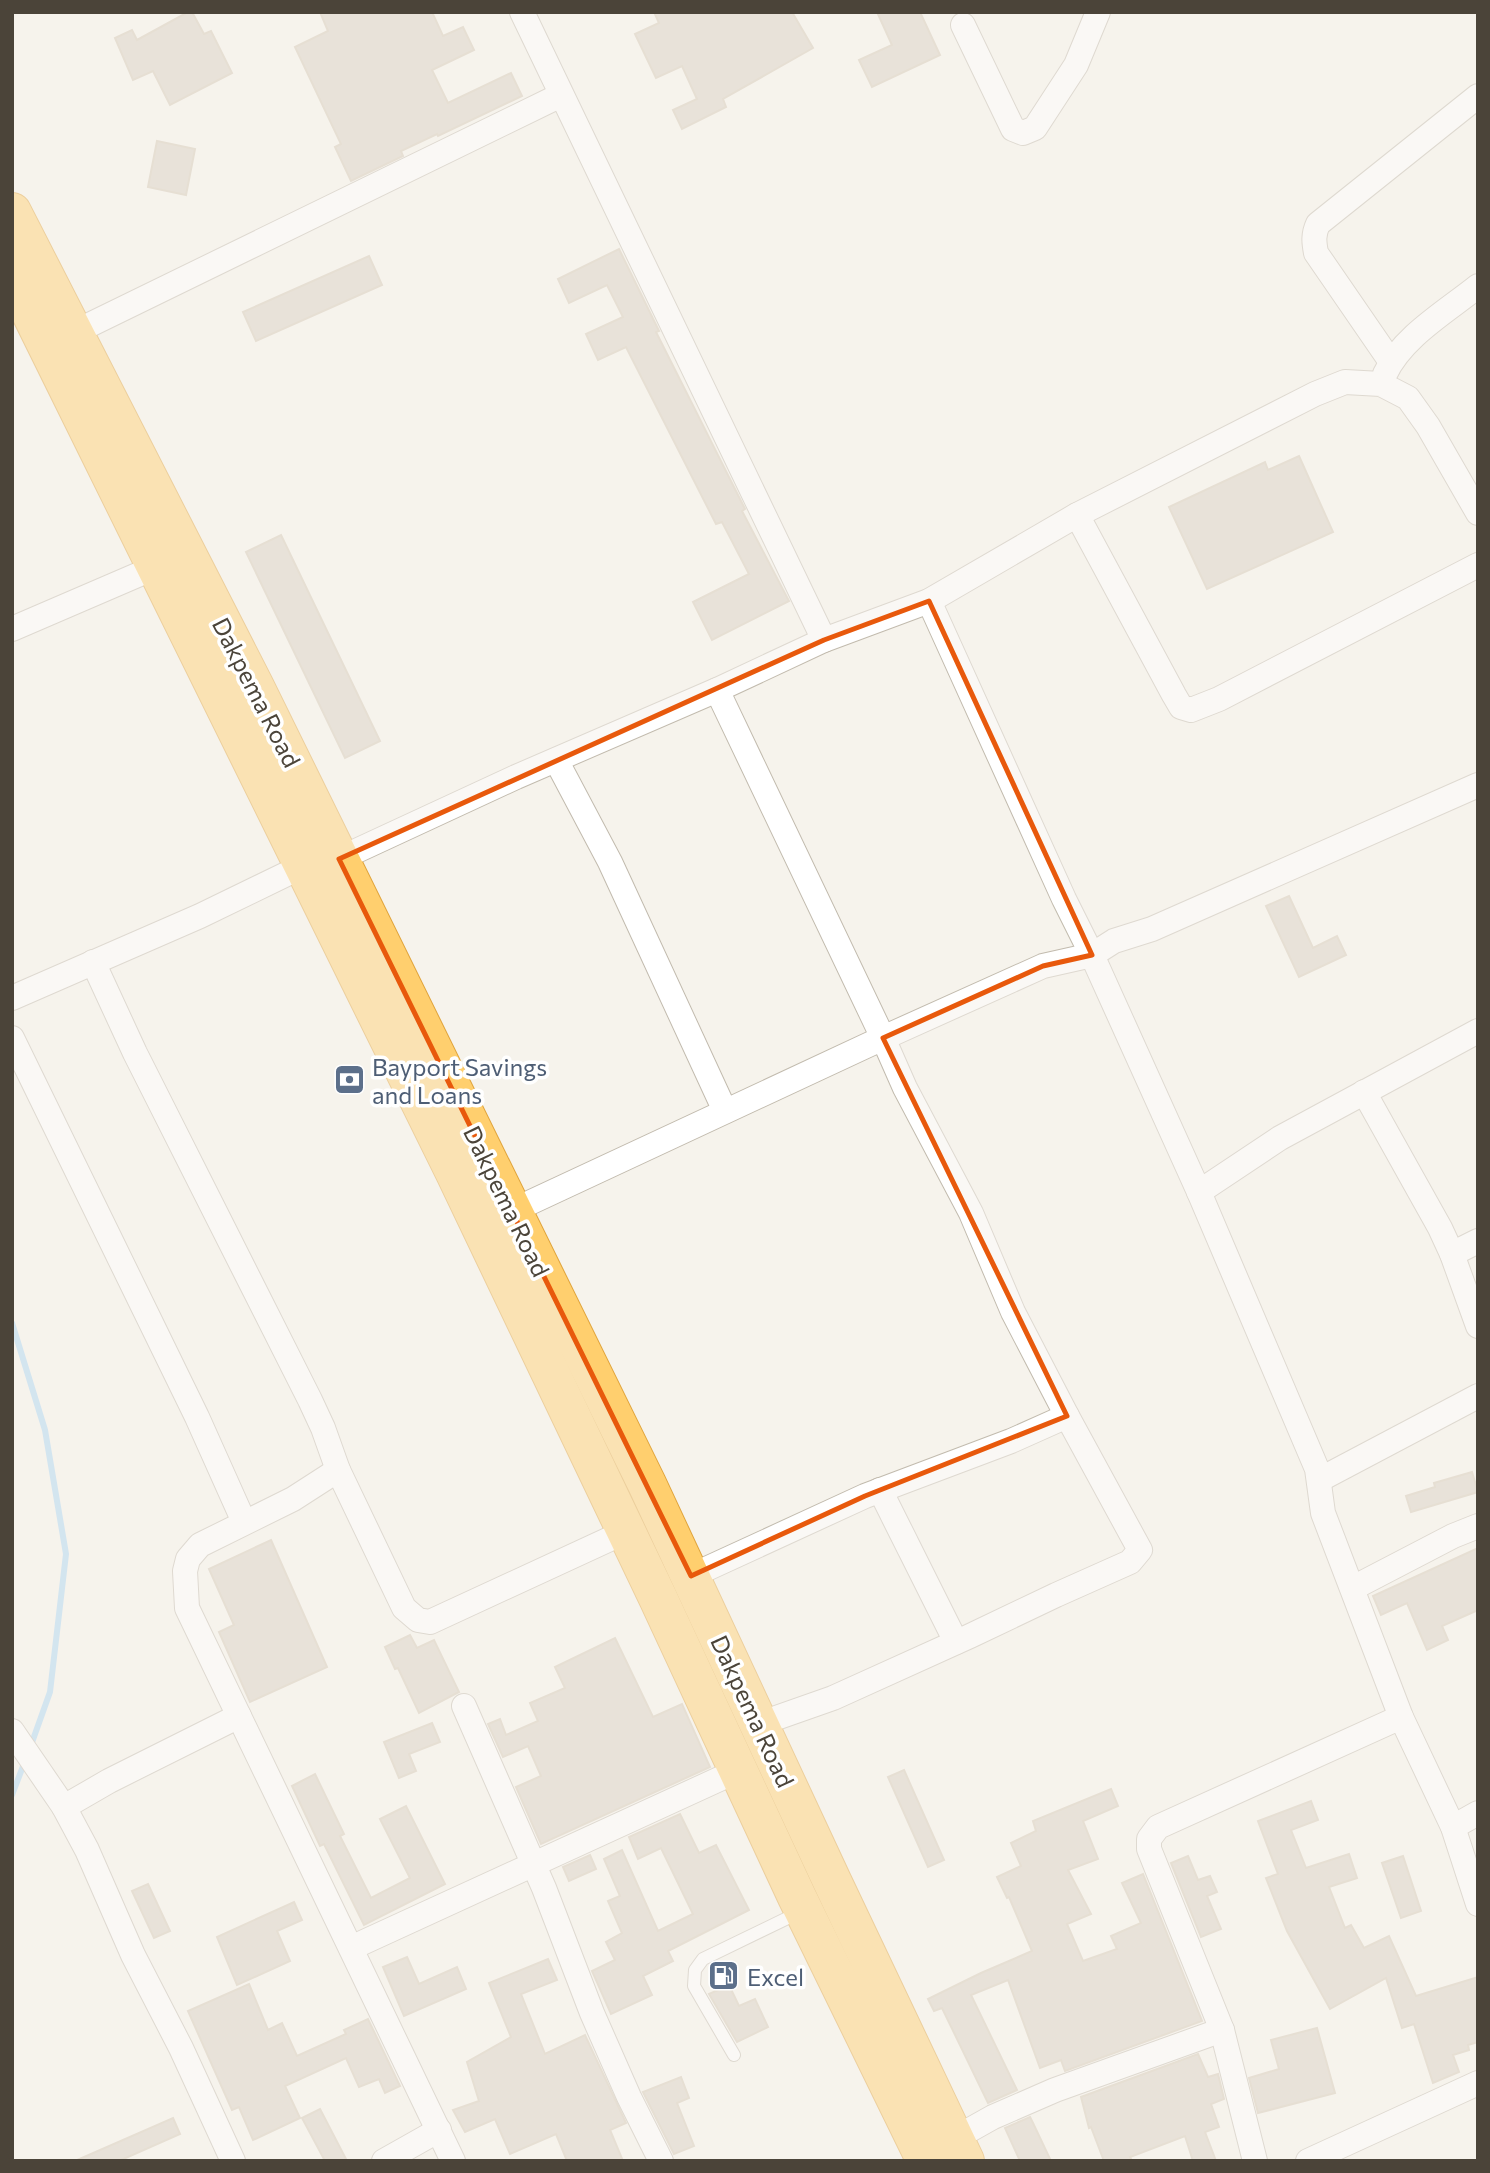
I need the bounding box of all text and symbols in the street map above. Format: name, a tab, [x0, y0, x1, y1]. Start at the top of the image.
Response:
street label: Dakpema Road	[207, 612, 307, 772]
place label: Bayport Savings and Loans	[372, 1052, 547, 1109]
bank icon: Bayport Savings and Loans	[332, 1063, 366, 1097]
street label: Dakpema Road	[458, 1121, 556, 1281]
street label: Dakpema Road	[705, 1630, 801, 1792]
fuel station icon: Excel	[707, 1959, 741, 1993]
place label: Excel	[747, 1962, 804, 1991]

